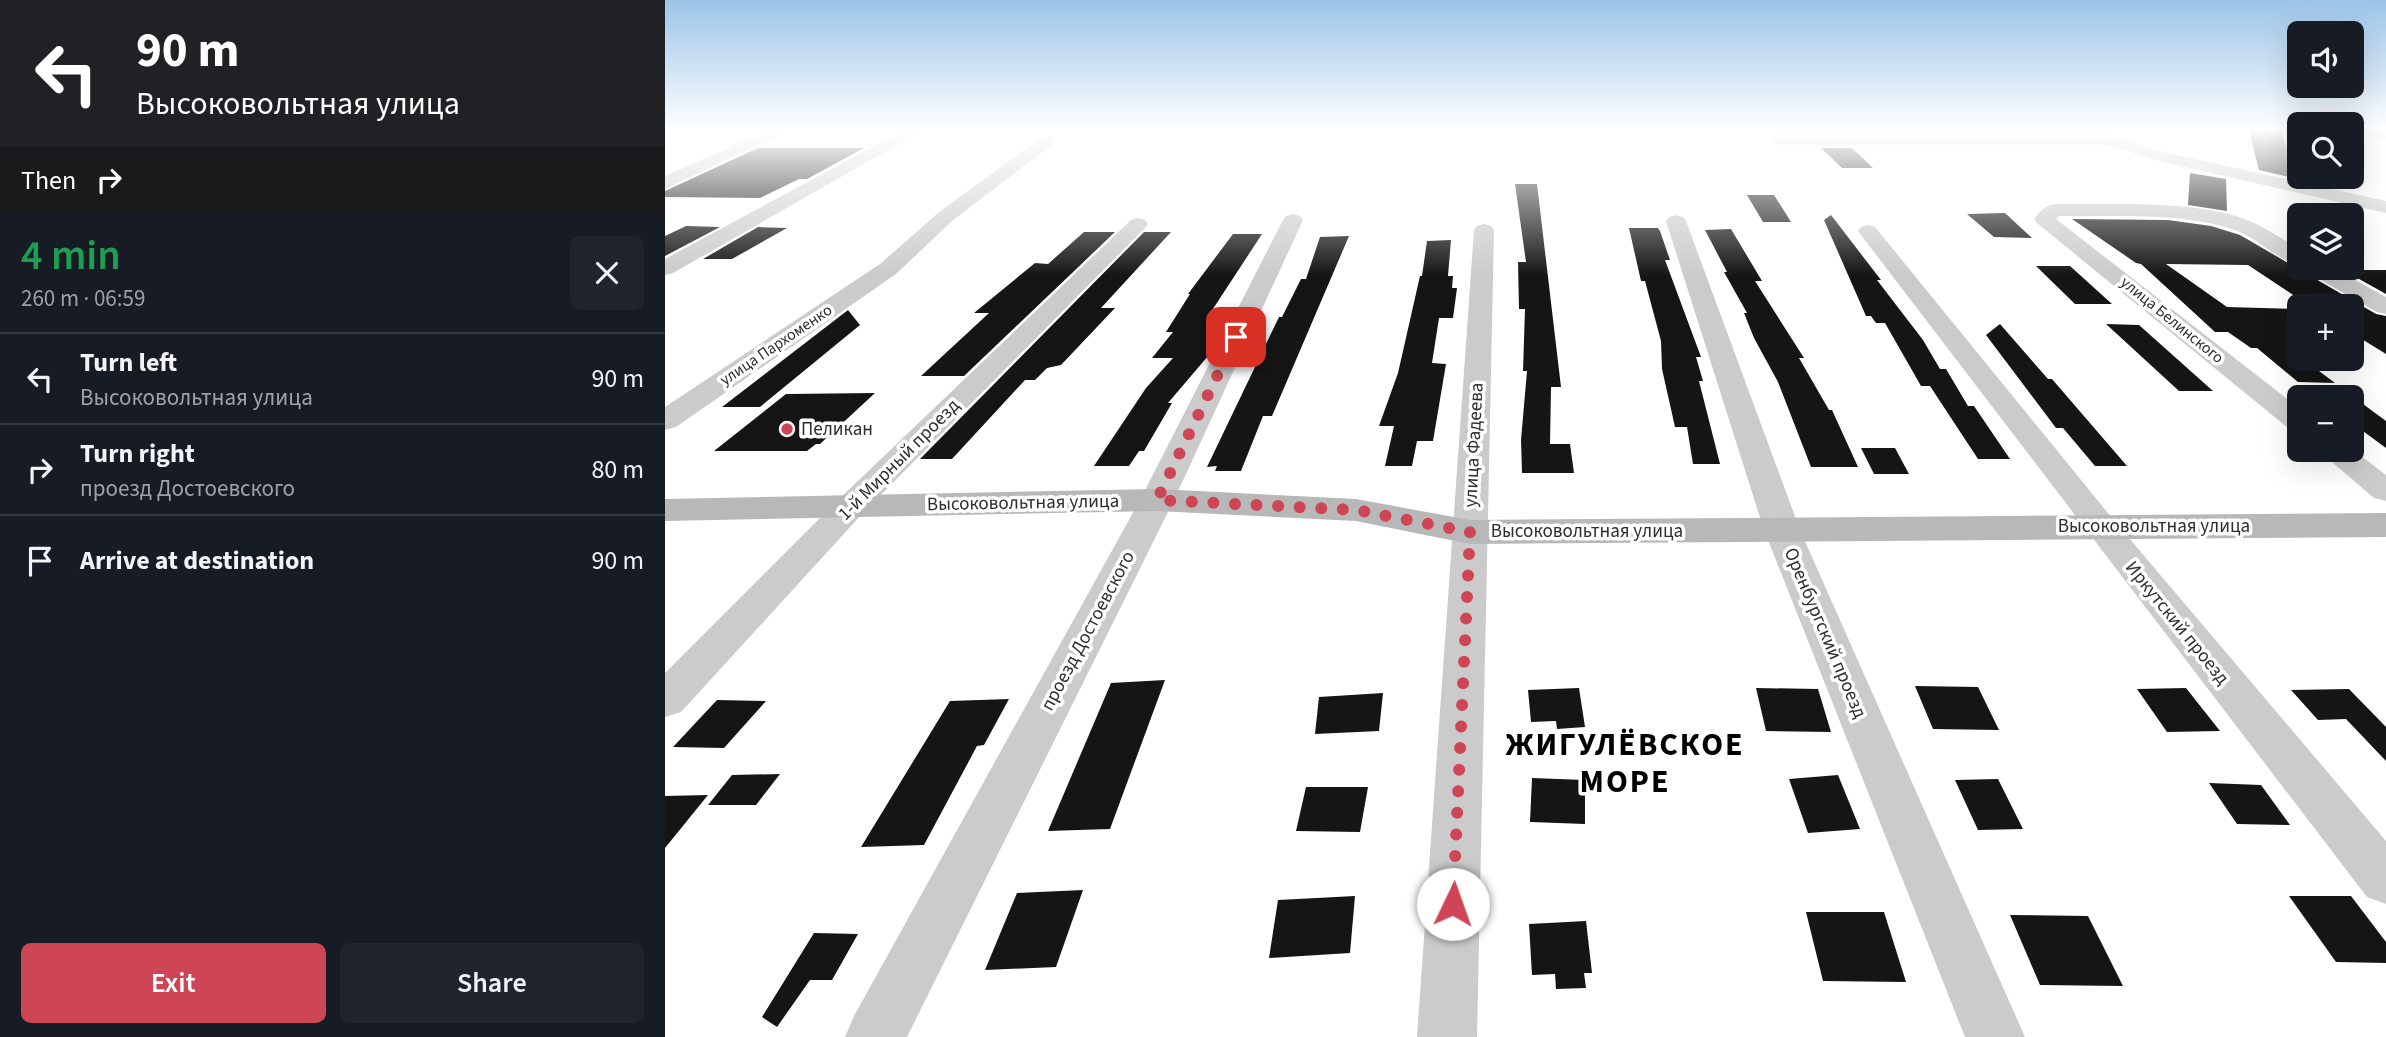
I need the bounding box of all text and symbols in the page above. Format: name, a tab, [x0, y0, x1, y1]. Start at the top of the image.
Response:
text: 90 m	[136, 16, 240, 86]
map controls	[2287, 21, 2364, 462]
button: sound	[2287, 21, 2364, 98]
icon: left	[21, 28, 112, 119]
text: Высоковольтная улица	[136, 81, 460, 127]
button: search	[2287, 112, 2364, 189]
icon: right	[90, 161, 128, 199]
text: Then	[21, 162, 76, 199]
button: layers	[2287, 203, 2364, 280]
text: 4 min	[21, 226, 121, 286]
button: close	[570, 236, 644, 310]
street label: улица Белинского	[2116, 271, 2228, 369]
text: 260 m · 06:59	[21, 282, 145, 315]
button: +	[2287, 294, 2364, 371]
street label: улица Пархоменко	[716, 299, 836, 391]
pin	[1206, 307, 1266, 367]
icon: arrive	[1217, 318, 1255, 356]
text: Turn left	[80, 344, 177, 381]
icon: left	[21, 360, 59, 398]
text: 90 m	[591, 360, 644, 397]
text: Высоковольтная улица	[80, 381, 313, 414]
street label: улица Фадеева	[1457, 382, 1491, 508]
button: −	[2287, 385, 2364, 462]
street label: 1-й Мирный проезд	[832, 393, 966, 527]
place label: Пеликан	[801, 416, 873, 443]
marker: Пеликан	[779, 421, 795, 437]
text: Turn right	[80, 435, 195, 472]
icon: right	[21, 451, 59, 489]
text: 80 m	[591, 451, 644, 488]
text: проезд Достоевского	[80, 472, 295, 505]
street label: Высоковольтная улица	[927, 488, 1119, 518]
street label: Высоковольтная улица	[2058, 513, 2250, 540]
street label: Высоковольтная улица	[1491, 518, 1683, 545]
icon: arrive	[21, 542, 59, 580]
text: Arrive at destination	[80, 542, 314, 579]
text: 90 m	[591, 542, 644, 579]
street label: Оренбургский проезд	[1777, 544, 1873, 722]
street label: проезд Достоевского	[1034, 546, 1142, 716]
street label: Иркутский проезд	[2119, 555, 2235, 691]
district label: ЖИГУЛЁВСКОЕ МОРЕ	[1505, 722, 1745, 805]
position arrow	[1416, 867, 1490, 941]
button: Exit	[21, 943, 326, 1023]
button: Share	[340, 943, 644, 1023]

